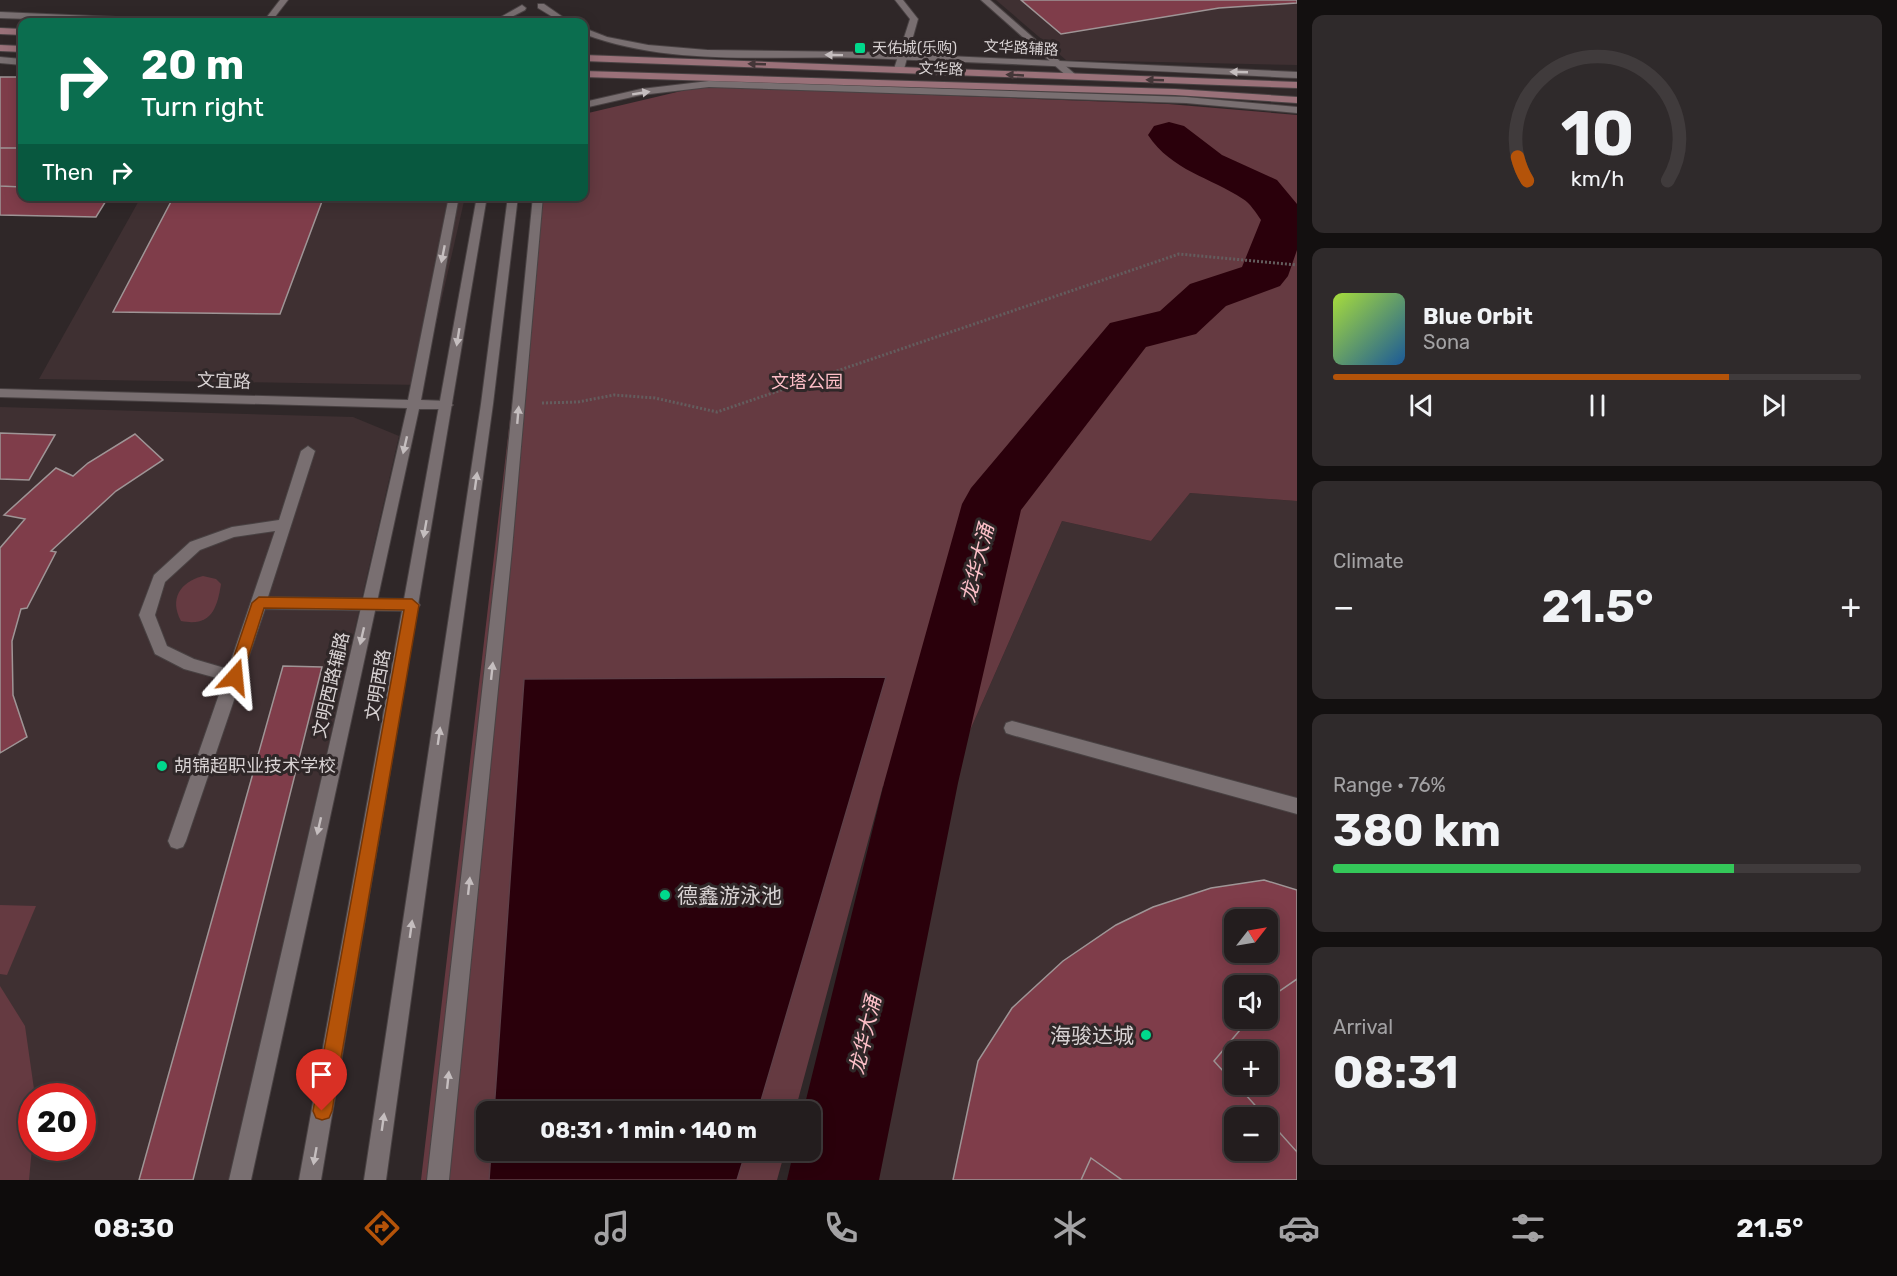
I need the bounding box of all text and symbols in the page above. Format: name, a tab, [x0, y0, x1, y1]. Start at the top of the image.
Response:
street label: 文华路辅路	[983, 37, 1059, 59]
place label: 天佑城(乐购)	[872, 39, 957, 57]
text: 20 m	[141, 40, 244, 90]
marker: 天佑城(乐购)	[853, 41, 867, 55]
icon: right	[42, 42, 120, 120]
one-way arrow	[824, 50, 843, 59]
street label: 文华路	[918, 59, 964, 79]
one-way arrow	[747, 60, 766, 69]
one-way arrow	[1229, 68, 1248, 77]
one-way arrow	[1005, 70, 1024, 79]
one-way arrow	[1145, 76, 1164, 85]
one-way arrow	[631, 88, 650, 97]
text: Turn right	[141, 91, 264, 123]
text: 10	[1560, 97, 1634, 171]
icon: right	[105, 156, 138, 189]
text: Then	[42, 159, 93, 186]
text: km/h	[1570, 166, 1624, 191]
one-way arrow	[438, 245, 447, 264]
text: Blue Orbit	[1423, 303, 1533, 330]
one-way arrow	[454, 328, 463, 347]
text: Sona	[1423, 330, 1470, 354]
street label: 文宜路	[197, 369, 251, 393]
park label: 文塔公园	[771, 371, 843, 393]
icon: previous	[1405, 389, 1438, 422]
icon: pause	[1581, 389, 1614, 422]
icon: next	[1757, 389, 1790, 422]
one-way arrow	[513, 405, 523, 424]
one-way arrow	[399, 436, 409, 454]
one-way arrow	[471, 471, 480, 490]
water label: 龙华大涌	[956, 519, 999, 605]
one-way arrow	[421, 520, 430, 539]
text: Climate	[1333, 549, 1404, 573]
text: 21.5°	[1541, 580, 1653, 633]
text: −	[1333, 587, 1354, 626]
text: +	[1840, 587, 1861, 626]
one-way arrow	[357, 626, 366, 645]
street label: 文明西路辅路	[308, 630, 354, 740]
position arrow	[203, 645, 267, 709]
street label: 文明西路	[361, 648, 395, 722]
one-way arrow	[487, 662, 497, 681]
one-way arrow	[434, 727, 443, 746]
place label: 胡锦超职业技术学校	[174, 755, 336, 777]
marker: 胡锦超职业技术学校	[155, 759, 169, 773]
text: Range · 76%	[1333, 773, 1446, 797]
text: 380 km	[1333, 804, 1501, 857]
one-way arrow	[314, 817, 324, 835]
one-way arrow	[464, 877, 474, 896]
place label: 德鑫游泳池	[677, 883, 782, 908]
marker: 德鑫游泳池	[658, 888, 672, 902]
north arrow	[1224, 909, 1278, 963]
map controls	[1224, 909, 1278, 1161]
one-way arrow	[406, 920, 415, 939]
button: sound	[1224, 975, 1278, 1029]
water label: 龙华大涌	[844, 991, 886, 1077]
text: Arrival	[1333, 1015, 1393, 1039]
place label: 海骏达城	[1050, 1023, 1134, 1048]
marker: 海骏达城	[1139, 1028, 1153, 1042]
button: +	[1224, 1041, 1278, 1095]
text: 08:31	[1333, 1046, 1459, 1099]
pin	[296, 1049, 347, 1111]
icon: arrive	[305, 1058, 338, 1091]
one-way arrow	[443, 1071, 453, 1090]
speed limit sign: 20	[18, 1083, 96, 1161]
button: −	[1224, 1107, 1278, 1161]
one-way arrow	[378, 1112, 387, 1131]
text: 08:31 · 1 min · 140 m	[540, 1117, 757, 1144]
one-way arrow	[310, 1146, 319, 1165]
icon: directions	[361, 1207, 403, 1249]
icon: music	[591, 1207, 633, 1249]
icon: phone	[820, 1207, 862, 1249]
icon: climate	[1049, 1207, 1091, 1249]
icon: car	[1278, 1207, 1320, 1249]
icon: filters	[1507, 1207, 1549, 1249]
text: 08:30	[94, 1212, 174, 1244]
text: 21.5°	[1736, 1212, 1803, 1244]

